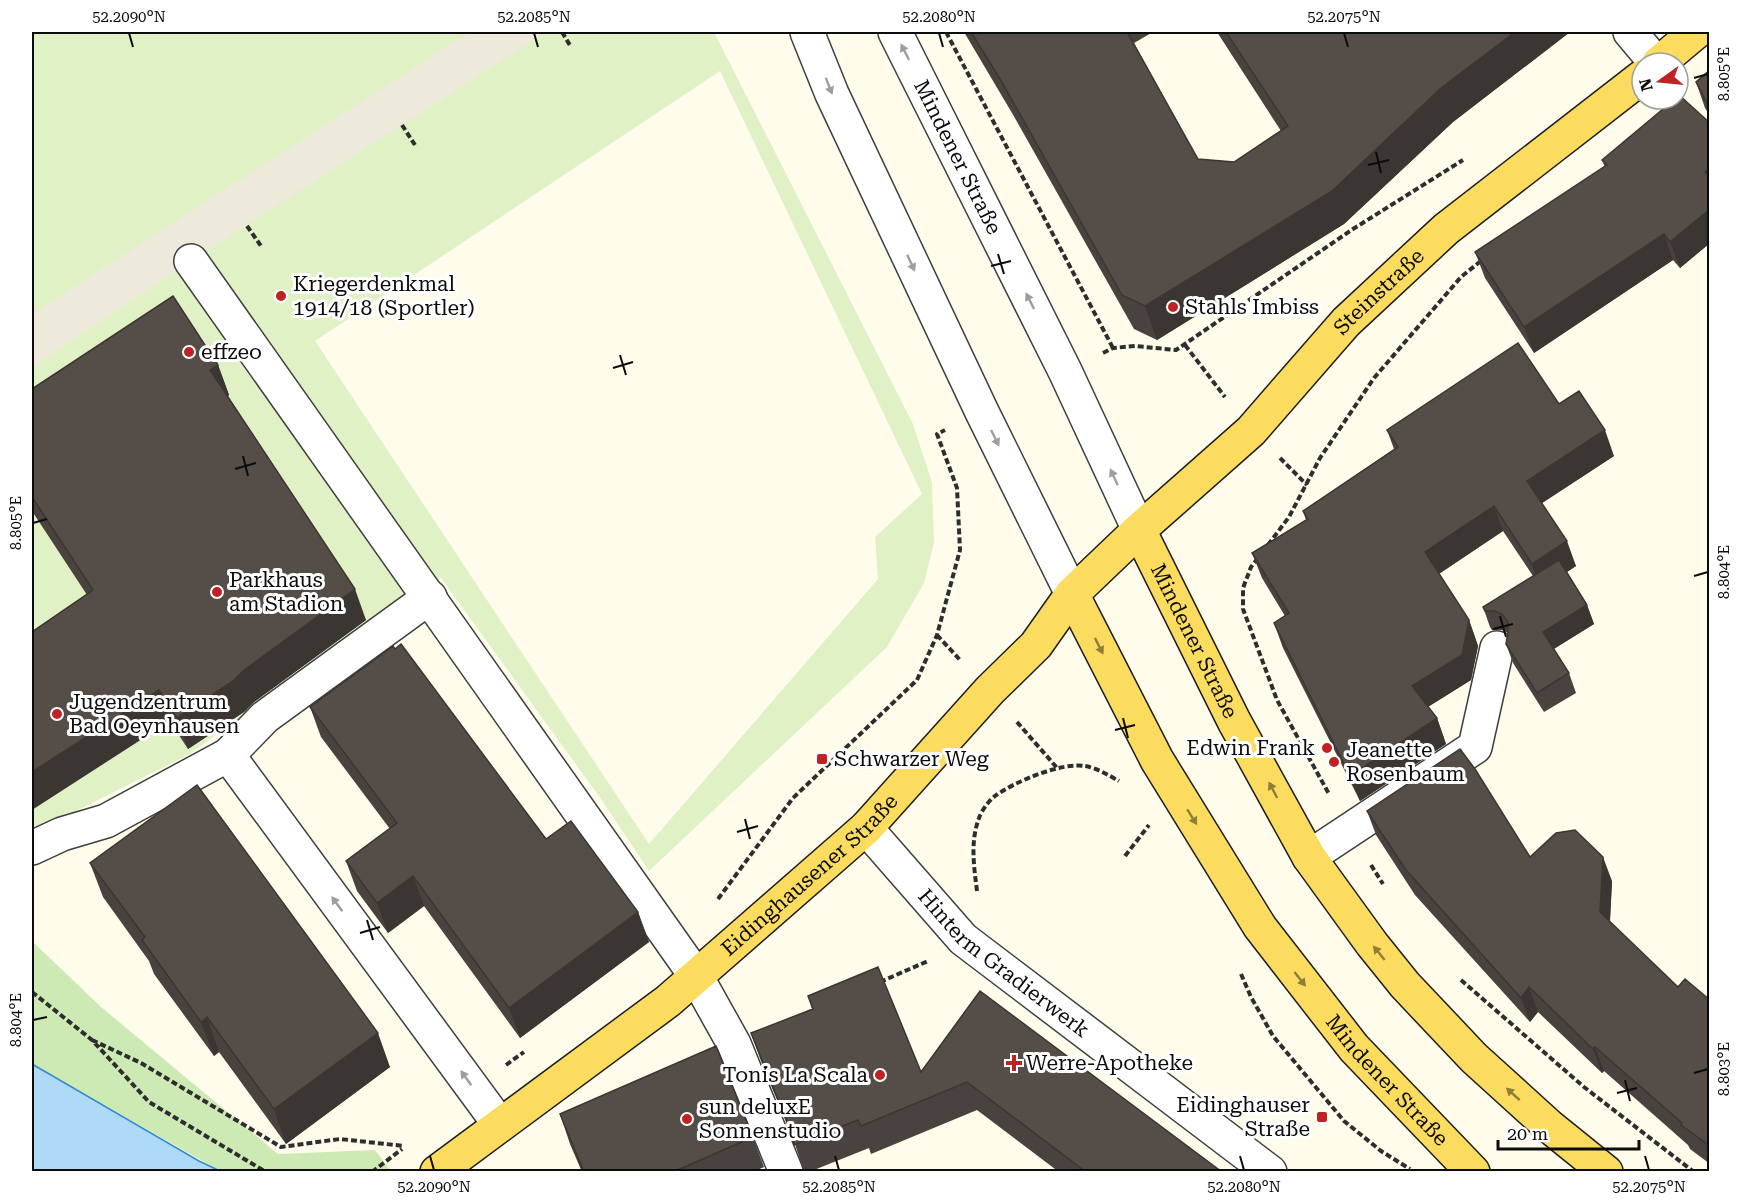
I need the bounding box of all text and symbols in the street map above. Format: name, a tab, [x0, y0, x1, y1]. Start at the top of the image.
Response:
text: 52.2090°N	[92, 8, 166, 26]
text: 52.2085°N	[497, 8, 571, 26]
text: 52.2080°N	[902, 8, 976, 26]
text: 52.2075°N	[1307, 8, 1381, 26]
one-way arrow	[900, 43, 910, 60]
text: 8.805°E	[1715, 47, 1733, 101]
north arrow	[1630, 51, 1690, 111]
street label: Mindener Straße	[909, 76, 1006, 238]
text: N	[1635, 76, 1657, 93]
one-way arrow	[824, 77, 834, 95]
street label: Steinstraße	[1329, 244, 1429, 339]
one-way arrow	[907, 254, 916, 271]
place label: Kriegerdenkmal 1914/18 (Sportler)	[293, 272, 475, 320]
marker: Kriegerdenkmal 1914/18 (Sportler)	[274, 289, 288, 303]
one-way arrow	[1025, 293, 1035, 310]
place label: Stahls Imbiss	[1185, 295, 1319, 319]
marker: Stahls Imbiss	[1166, 300, 1180, 314]
place label: effzeo	[201, 340, 262, 364]
marker: effzeo	[182, 345, 196, 359]
one-way arrow	[991, 430, 1000, 447]
one-way arrow	[1110, 469, 1119, 486]
text: 8.805°E	[7, 496, 25, 550]
text: 8.804°E	[1715, 545, 1733, 599]
street label: Mindener Straße	[1146, 560, 1243, 722]
place label: Parkhaus am Stadion	[229, 568, 344, 616]
marker: Parkhaus am Stadion	[210, 585, 224, 599]
one-way arrow	[1094, 638, 1104, 655]
place label: Jugendzentrum Bad Oeynhausen	[69, 690, 240, 738]
marker: Jugendzentrum Bad Oeynhausen	[50, 707, 64, 721]
place label: Edwin Frank	[1186, 736, 1315, 760]
place label: Jeanette Rosenbaum	[1346, 738, 1465, 786]
marker: Edwin Frank	[1320, 741, 1334, 755]
place label: Schwarzer Weg	[834, 747, 989, 771]
marker: Schwarzer Weg	[815, 752, 829, 766]
marker: Jeanette Rosenbaum	[1327, 755, 1341, 769]
one-way arrow	[1268, 781, 1278, 798]
street label: Eidinghausener Straße	[716, 789, 903, 961]
one-way arrow	[1187, 809, 1198, 825]
street label: Hinterm Gradierwerk	[913, 884, 1094, 1042]
one-way arrow	[332, 896, 344, 911]
one-way arrow	[1372, 945, 1385, 961]
one-way arrow	[1294, 972, 1306, 987]
text: 8.804°E	[7, 993, 25, 1047]
street label: Mindener Straße	[1321, 1010, 1453, 1151]
text: 8.803°E	[1715, 1042, 1733, 1096]
place label: Werre-Apotheke	[1026, 1051, 1193, 1075]
marker: Werre-Apotheke	[1007, 1056, 1021, 1070]
place label: Toni´s La Scala	[722, 1063, 869, 1087]
marker: Toni´s La Scala	[873, 1068, 887, 1082]
one-way arrow	[460, 1070, 472, 1086]
one-way arrow	[1506, 1088, 1521, 1101]
place label: Eidinghauser Straße	[1176, 1093, 1310, 1141]
place label: sun deluxE Sonnenstudio	[699, 1095, 841, 1143]
marker: Eidinghauser Straße	[1315, 1110, 1329, 1124]
marker: sun deluxE Sonnenstudio	[680, 1112, 694, 1126]
scale bar	[1498, 1113, 1639, 1151]
text: 20 m	[1507, 1123, 1548, 1144]
text: 52.2090°N	[397, 1178, 471, 1196]
text: 52.2085°N	[802, 1178, 876, 1196]
text: 52.2080°N	[1207, 1178, 1281, 1196]
text: 52.2075°N	[1612, 1178, 1686, 1196]

